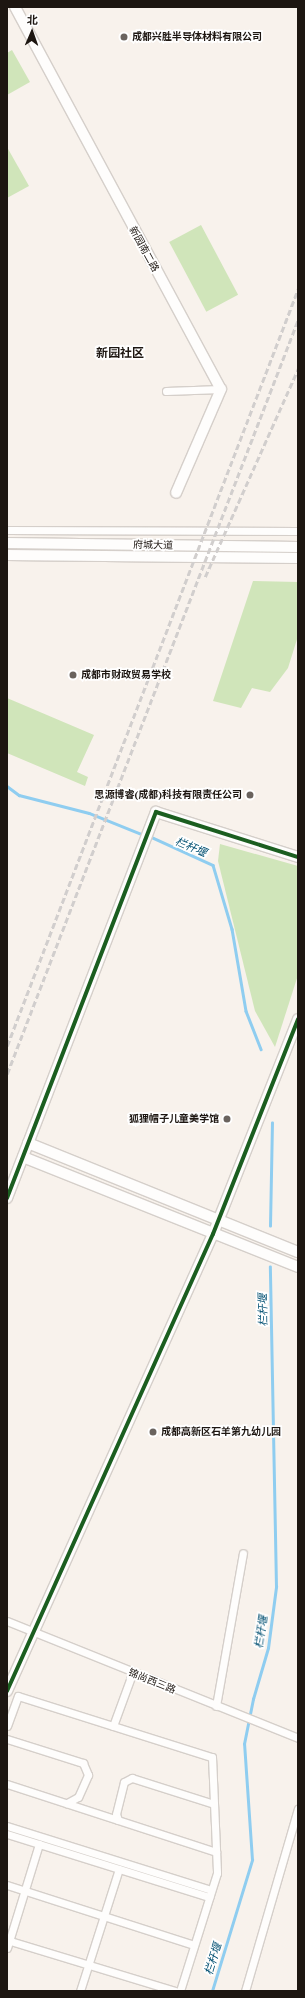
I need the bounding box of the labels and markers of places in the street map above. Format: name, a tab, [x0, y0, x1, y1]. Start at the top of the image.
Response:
place label: 成都兴胜半导体材料有限公司	[132, 31, 262, 43]
marker: 成都兴胜半导体材料有限公司	[119, 32, 129, 42]
place label: 成都市财政贸易学校	[81, 669, 171, 681]
marker: 成都市财政贸易学校	[68, 670, 78, 680]
place label: 思源博睿(成都)科技有限责任公司	[95, 789, 242, 801]
marker: 思源博睿(成都)科技有限责任公司	[245, 790, 255, 800]
place label: 狐狸帽子儿童美学馆	[129, 1113, 219, 1125]
marker: 狐狸帽子儿童美学馆	[222, 1114, 232, 1124]
place label: 成都高新区石羊第九幼儿园	[161, 1426, 281, 1438]
marker: 成都高新区石羊第九幼儿园	[148, 1427, 158, 1437]

